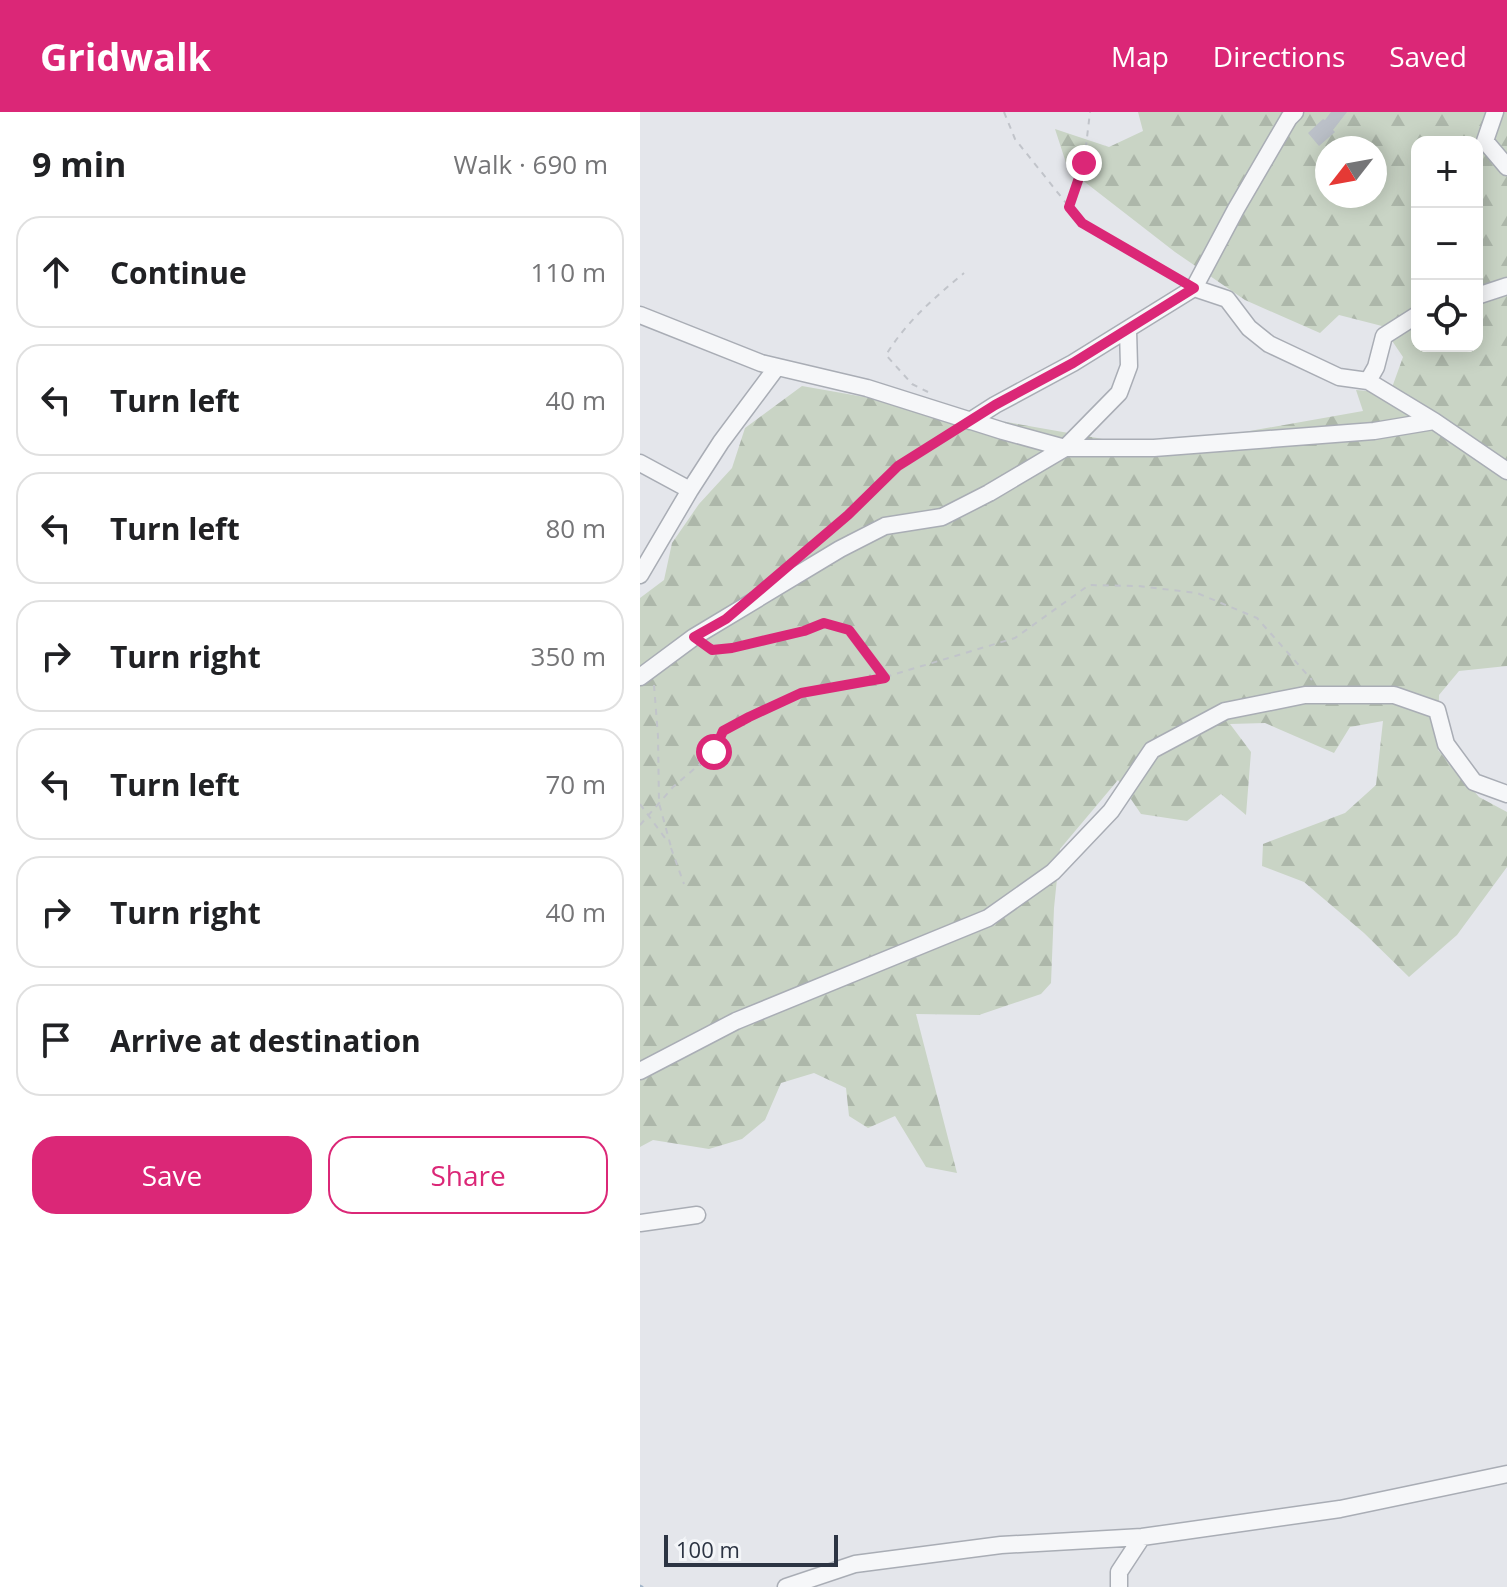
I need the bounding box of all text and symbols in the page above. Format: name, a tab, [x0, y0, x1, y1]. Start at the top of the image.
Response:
text: Gridwalk	[40, 30, 211, 82]
text: Map	[1111, 37, 1169, 75]
text: Directions	[1213, 37, 1345, 75]
text: Saved	[1389, 37, 1467, 75]
north arrow	[1315, 136, 1387, 208]
map controls	[1411, 136, 1483, 352]
button: +	[1411, 136, 1483, 208]
text: 9 min	[32, 141, 126, 187]
route end	[1066, 145, 1102, 181]
text: Walk · 690 m	[454, 146, 608, 182]
button: −	[1411, 208, 1483, 280]
icon: ahead	[34, 250, 78, 294]
text: Continue	[110, 252, 247, 293]
text: 110 m	[531, 254, 606, 290]
button: locate	[1411, 280, 1483, 352]
icon: left	[34, 378, 78, 422]
text: Turn left	[110, 380, 240, 421]
text: 40 m	[545, 382, 606, 418]
icon: left	[34, 506, 78, 550]
text: Turn left	[110, 508, 240, 549]
text: 80 m	[545, 510, 606, 546]
icon: right	[34, 634, 78, 678]
text: Turn right	[110, 636, 261, 677]
text: 350 m	[531, 638, 606, 674]
route start	[696, 734, 732, 770]
icon: left	[34, 762, 78, 806]
text: Turn left	[110, 764, 240, 805]
text: 70 m	[545, 766, 606, 802]
icon: right	[34, 890, 78, 934]
text: Turn right	[110, 892, 261, 933]
text: 40 m	[545, 894, 606, 930]
icon: arrive	[34, 1018, 78, 1062]
text: Arrive at destination	[110, 1020, 421, 1061]
button: Save	[32, 1136, 312, 1214]
button: Share	[328, 1136, 608, 1214]
scale bar	[664, 1531, 838, 1567]
text: 100 m	[676, 1534, 740, 1564]

